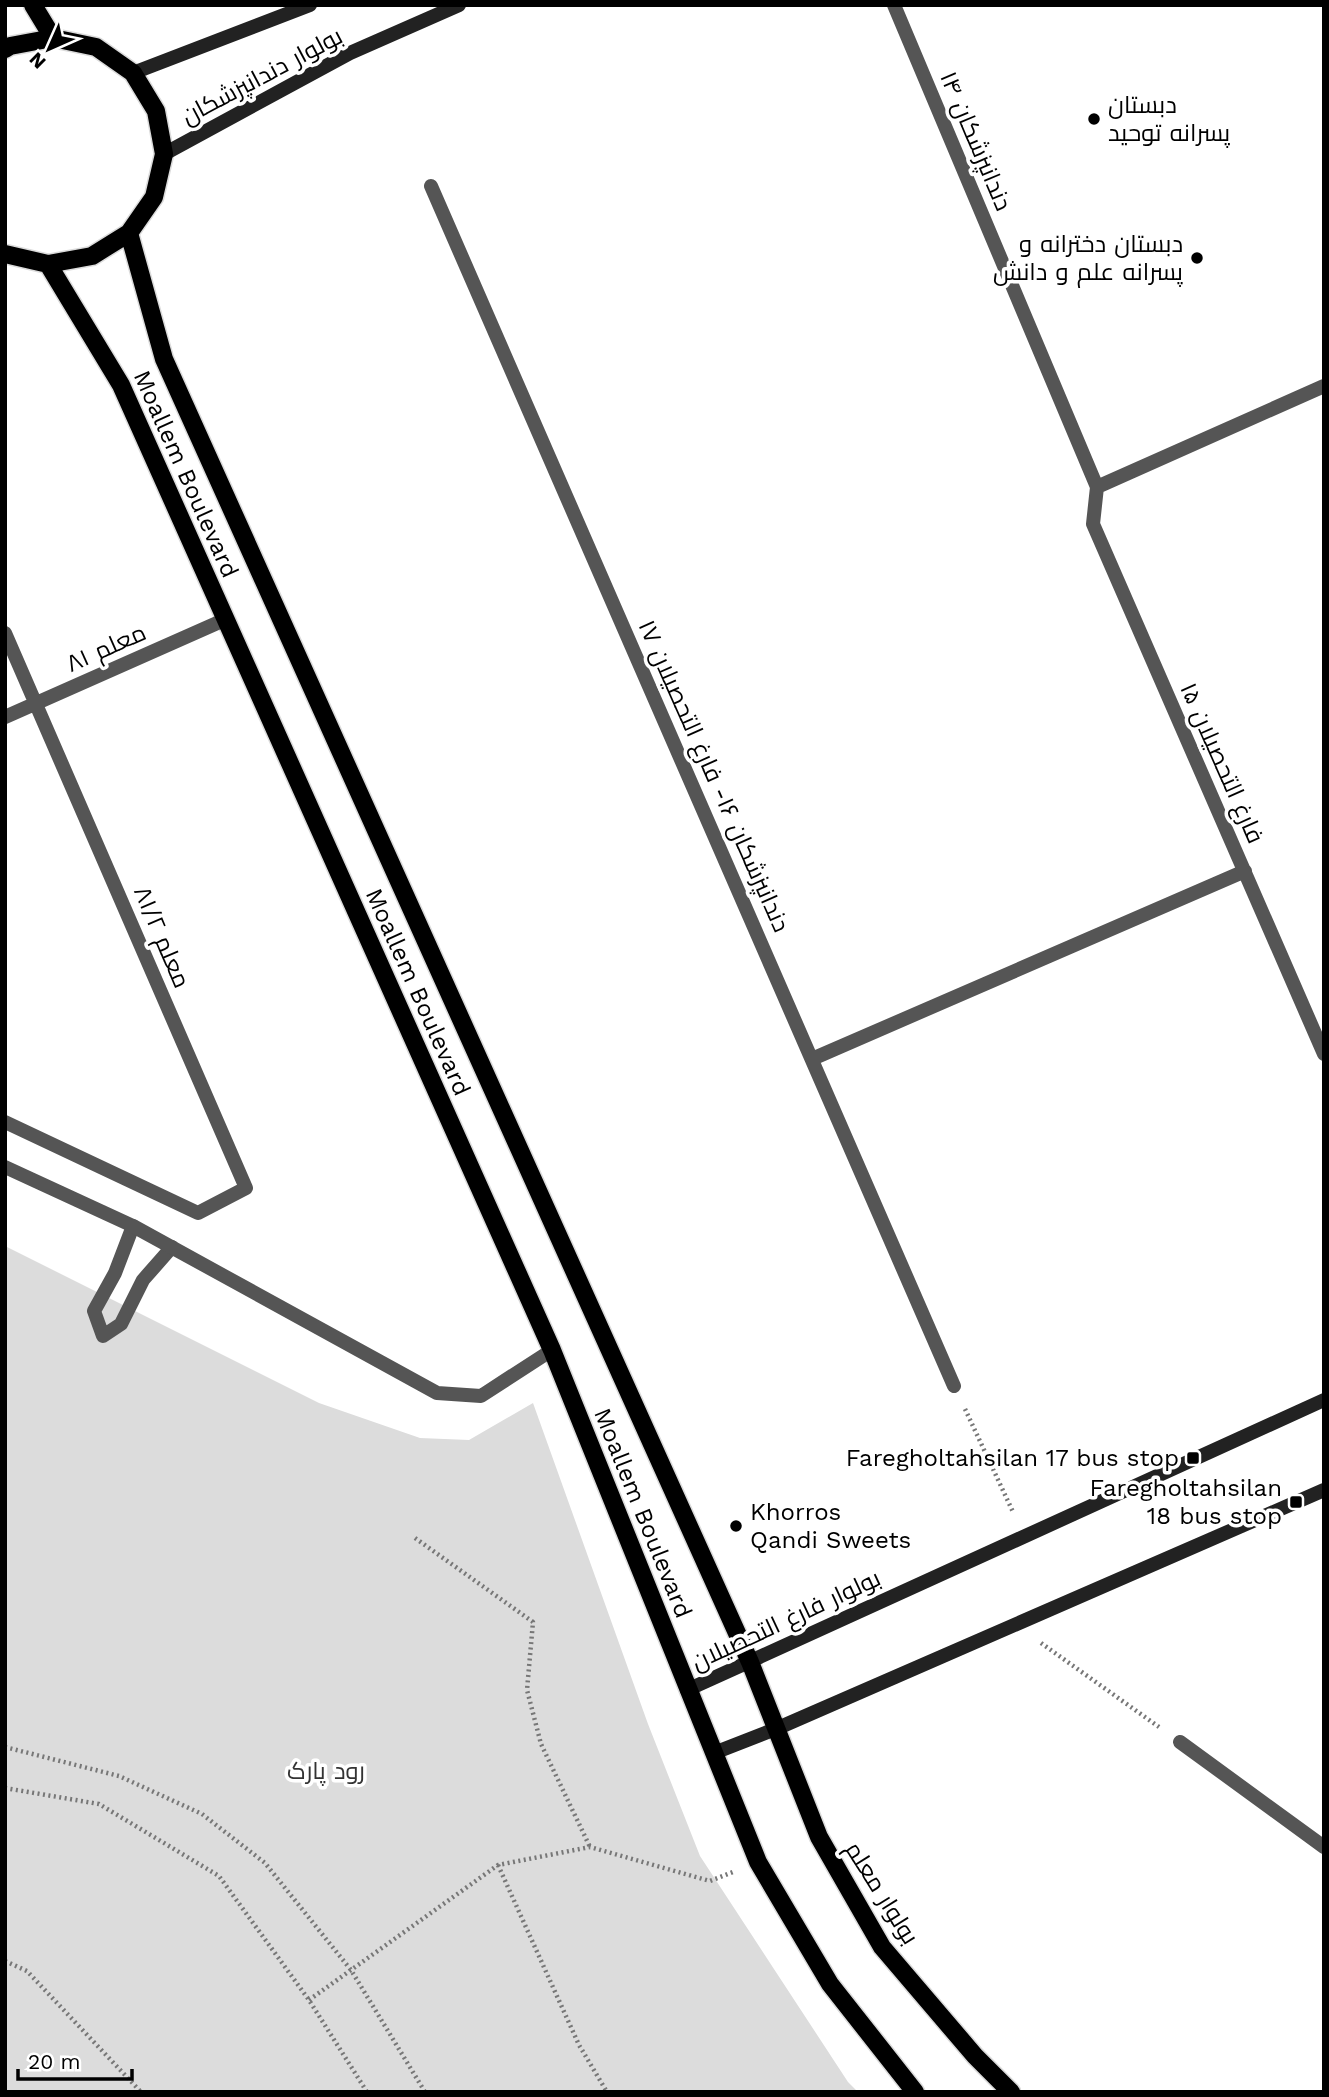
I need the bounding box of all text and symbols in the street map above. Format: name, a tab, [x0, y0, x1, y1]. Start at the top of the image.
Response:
north arrow	[14, 14, 84, 84]
street label: بولوار دندانپزشکان	[177, 22, 348, 132]
text: N	[24, 48, 50, 74]
street label: دندانپزشکان ۱۴	[932, 67, 1018, 215]
place label: دبستان پسرانه توحید	[1108, 91, 1231, 149]
marker: دبستان پسرانه توحید	[1086, 111, 1102, 127]
place label: دبستان دخترانه و پسرانه علم و دانش	[993, 230, 1184, 288]
marker: دبستان دخترانه و پسرانه علم و دانش	[1189, 250, 1205, 266]
street label: Moallem Boulevard	[128, 366, 244, 582]
street label: دندانپزشکان ۱۶- فارغ التحصیلان ۱۷	[631, 616, 796, 937]
street label: معلم ۸۱	[62, 618, 151, 680]
street label: فارغ التحصیلان ۱۵	[1172, 679, 1270, 848]
street label: معلم ۸۱/۲	[126, 882, 196, 993]
street label: Moallem Boulevard	[360, 884, 476, 1100]
street label: Moallem Boulevard	[588, 1404, 698, 1622]
place label: Faregholtahsilan 17 bus stop	[846, 1444, 1179, 1472]
marker: Faregholtahsilan 17 bus stop	[1185, 1450, 1201, 1466]
place label: Faregholtahsilan 18 bus stop	[1090, 1474, 1282, 1530]
marker: Faregholtahsilan 18 bus stop	[1288, 1494, 1304, 1510]
place label: Khorros Qandi Sweets	[750, 1498, 911, 1554]
marker: Khorros Qandi Sweets	[728, 1518, 744, 1534]
street label: بولوار فارغ التحصیلان	[687, 1564, 886, 1678]
park label: رود پارک	[287, 1757, 365, 1787]
street label: بولوار معلم	[838, 1837, 924, 1950]
scale bar	[18, 2038, 131, 2082]
text: 20 m	[28, 2049, 80, 2074]

